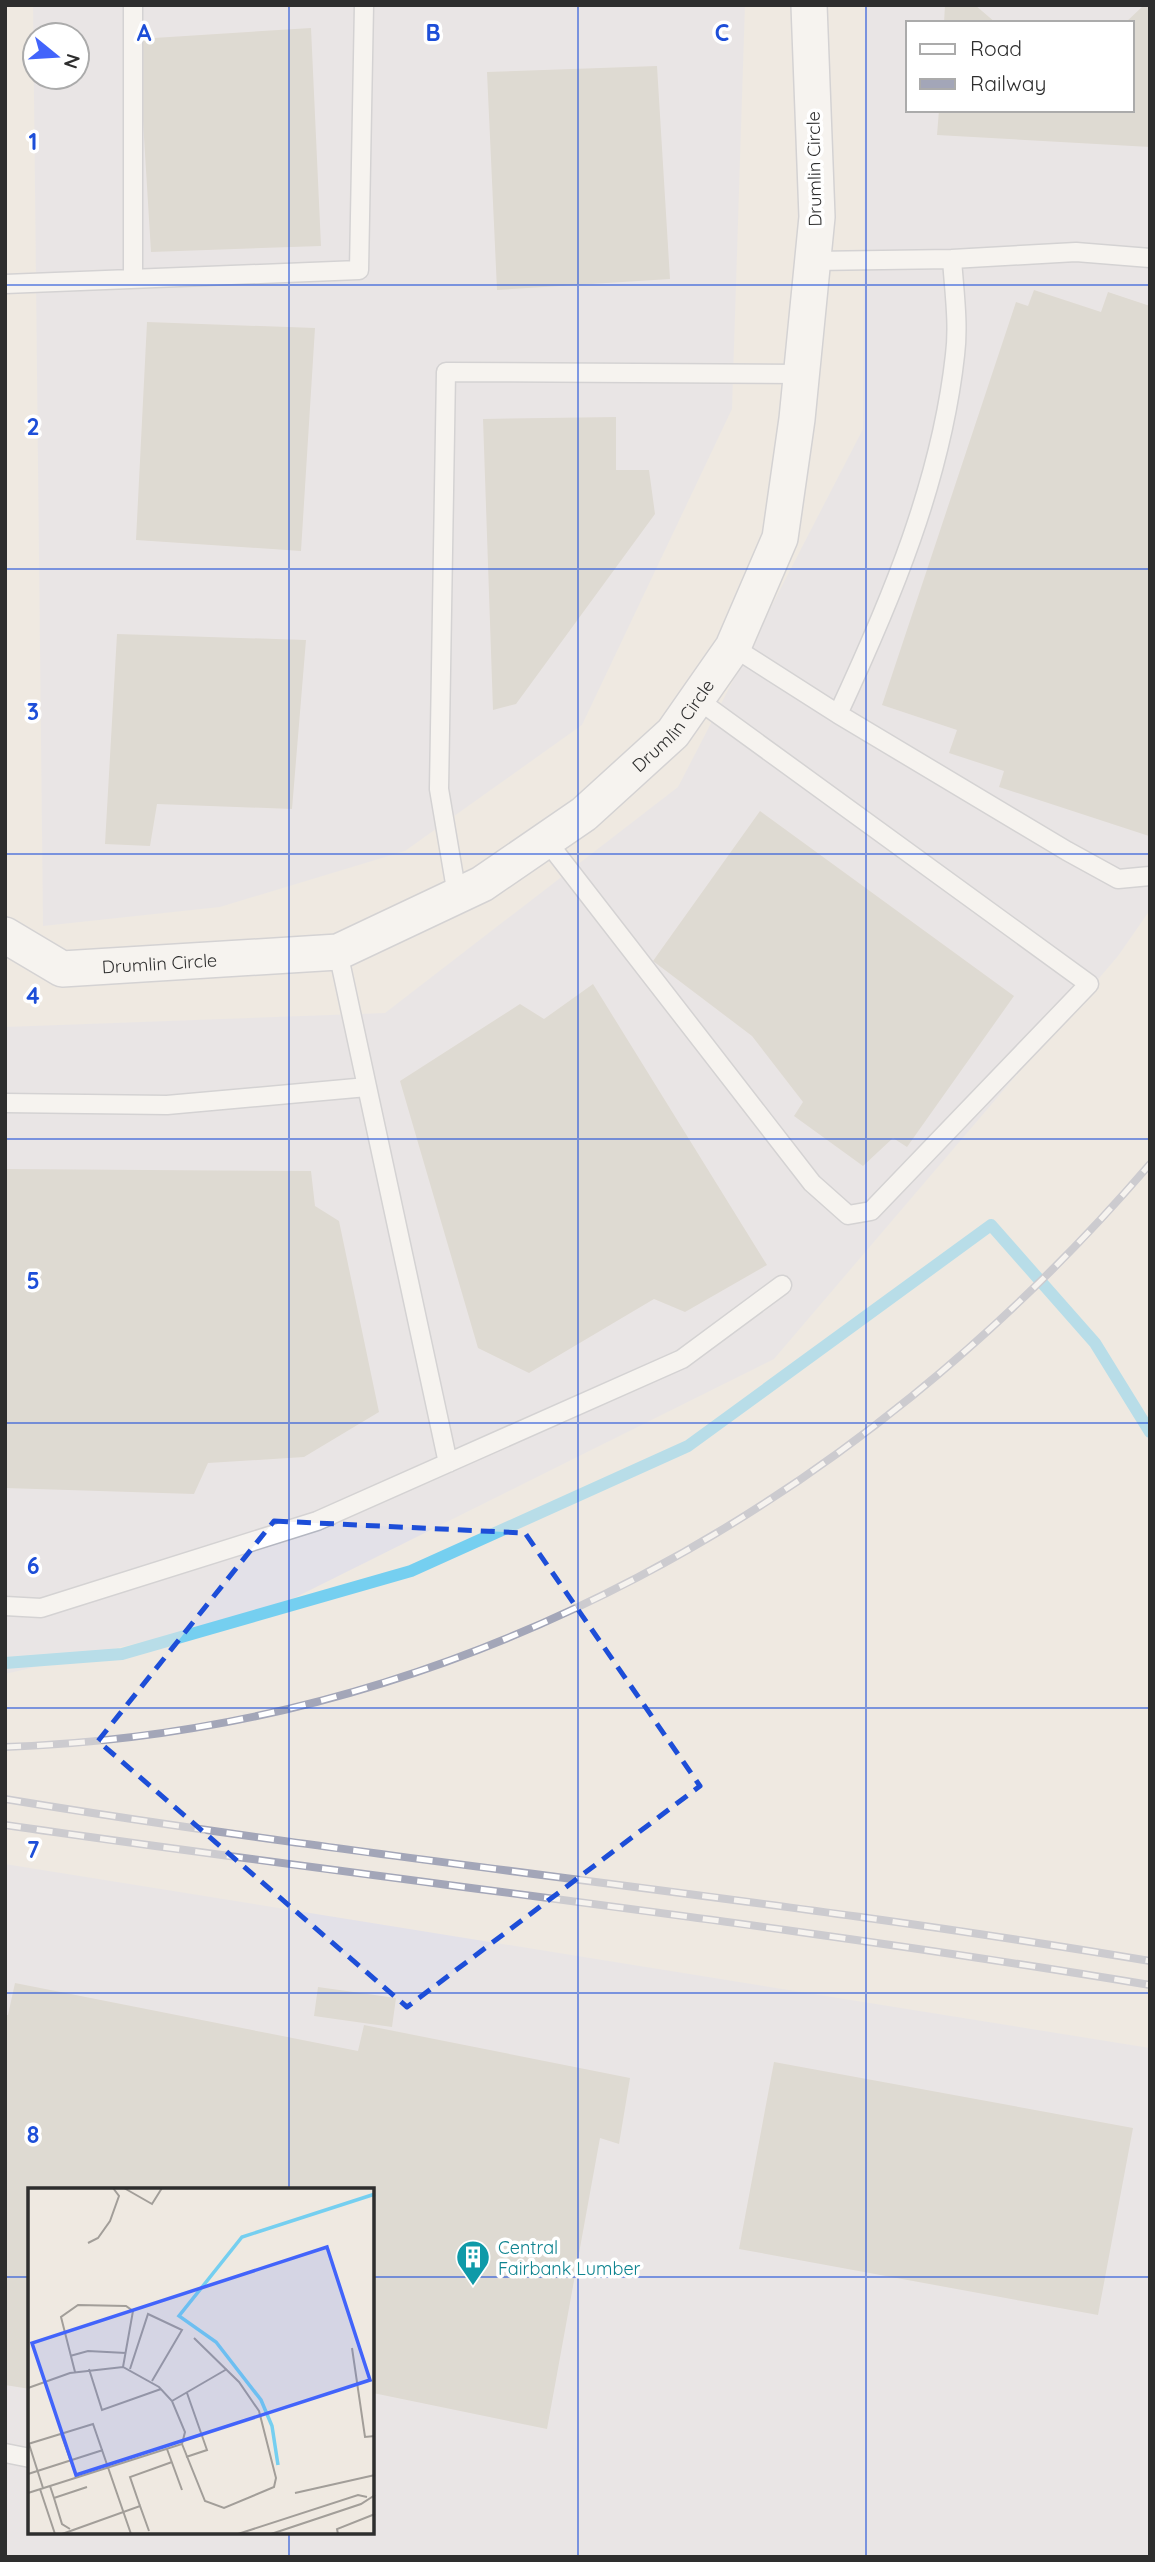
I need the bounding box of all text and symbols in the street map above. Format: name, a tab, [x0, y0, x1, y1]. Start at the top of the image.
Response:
text: A	[137, 18, 152, 47]
text: B	[425, 18, 441, 47]
text: C	[715, 18, 729, 47]
north arrow	[21, 21, 91, 91]
legend	[906, 21, 1134, 112]
text: Road	[970, 35, 1022, 61]
text: N	[59, 51, 86, 72]
text: Railway	[970, 70, 1046, 96]
street label: Drumlin Circle	[801, 111, 827, 227]
text: 1	[29, 127, 37, 156]
text: 2	[26, 412, 40, 441]
street label: Drumlin Circle	[627, 674, 719, 776]
text: 3	[27, 697, 39, 726]
street label: Drumlin Circle	[101, 948, 218, 978]
text: 4	[26, 981, 40, 1010]
text: 5	[26, 1266, 40, 1295]
text: 6	[27, 1551, 39, 1580]
text: 7	[27, 1835, 40, 1864]
text: 8	[27, 2120, 39, 2149]
inset map	[28, 2188, 374, 2534]
place label: Central Fairbank Lumber	[498, 2236, 641, 2280]
building icon: Central Fairbank Lumber	[454, 2238, 492, 2287]

